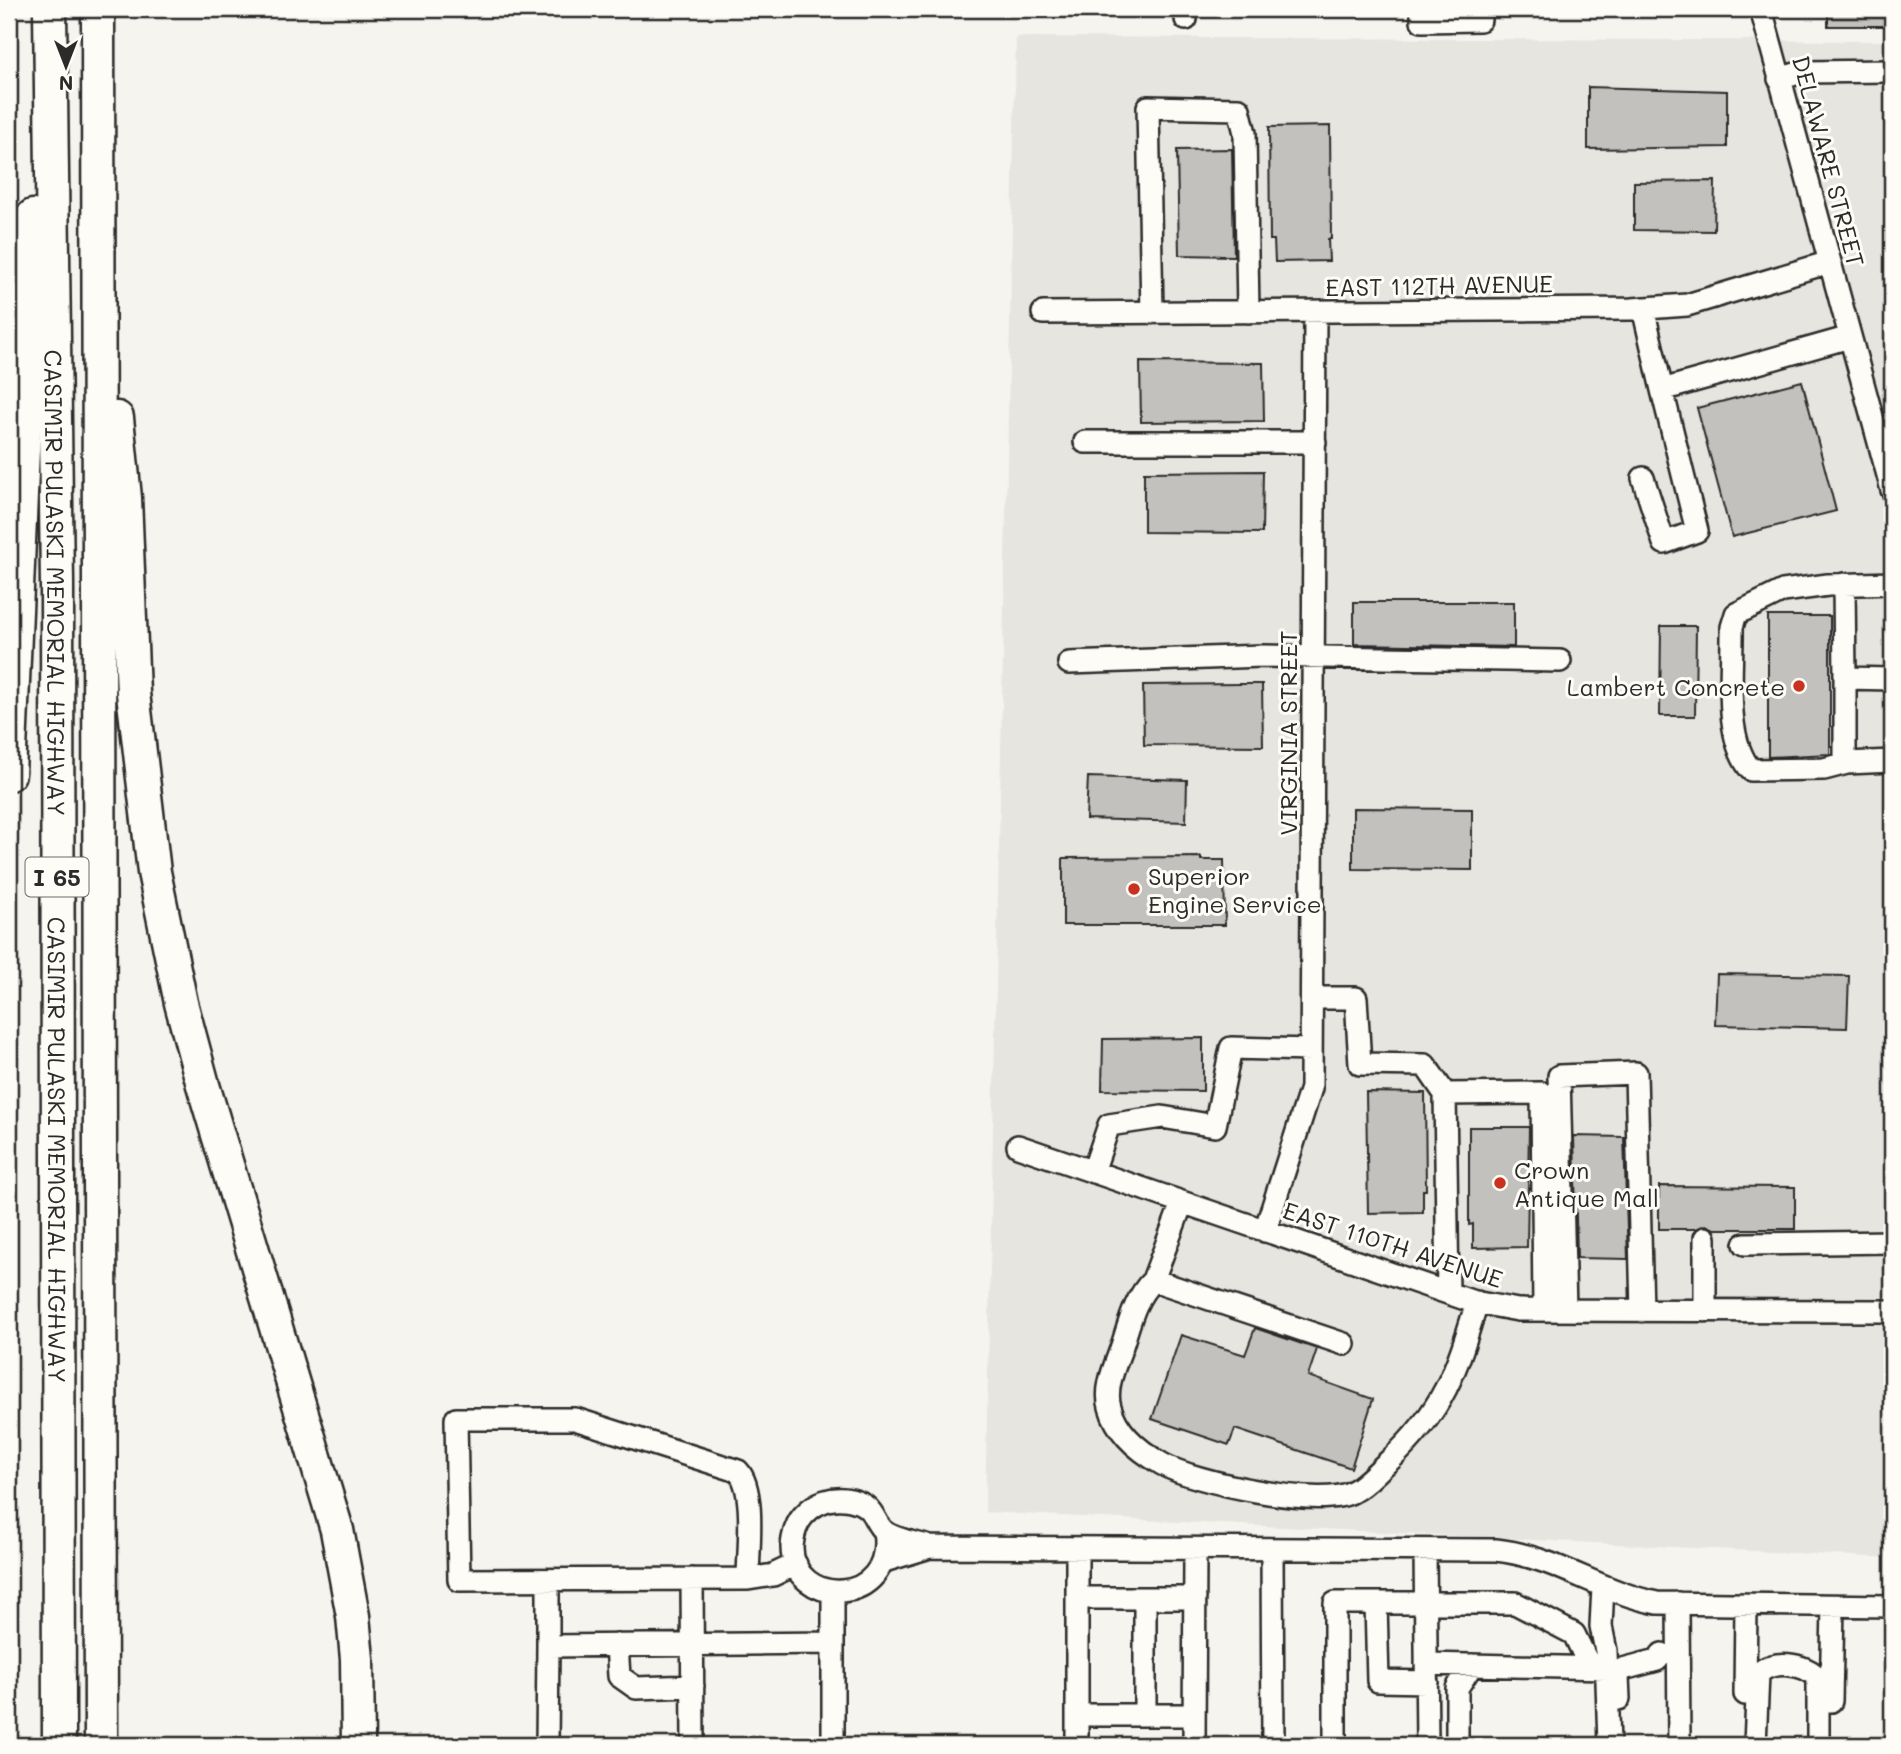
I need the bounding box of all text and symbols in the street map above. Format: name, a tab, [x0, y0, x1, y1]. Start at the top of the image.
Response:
north arrow	[32, 32, 102, 102]
street label: DELAWARE STREET	[1786, 52, 1872, 270]
text: N	[59, 71, 73, 96]
street label: EAST 112TH AVENUE	[1325, 268, 1553, 302]
street label: CASIMIR PULASKI MEMORIAL HIGHWAY	[39, 349, 73, 816]
street label: VIRGINIA STREET	[1272, 630, 1303, 836]
place label: Lambert Concrete	[1567, 671, 1785, 702]
marker: Lambert Concrete	[1791, 678, 1807, 694]
road number: I 65	[25, 858, 88, 897]
place label: Superior Engine Service	[1148, 860, 1322, 919]
marker: Superior Engine Service	[1126, 881, 1142, 897]
street label: CASIMIR PULASKI MEMORIAL HIGHWAY	[42, 917, 74, 1383]
place label: Crown Antique Mall	[1514, 1154, 1659, 1213]
marker: Crown Antique Mall	[1492, 1175, 1508, 1191]
street label: EAST 110TH AVENUE	[1279, 1194, 1507, 1294]

